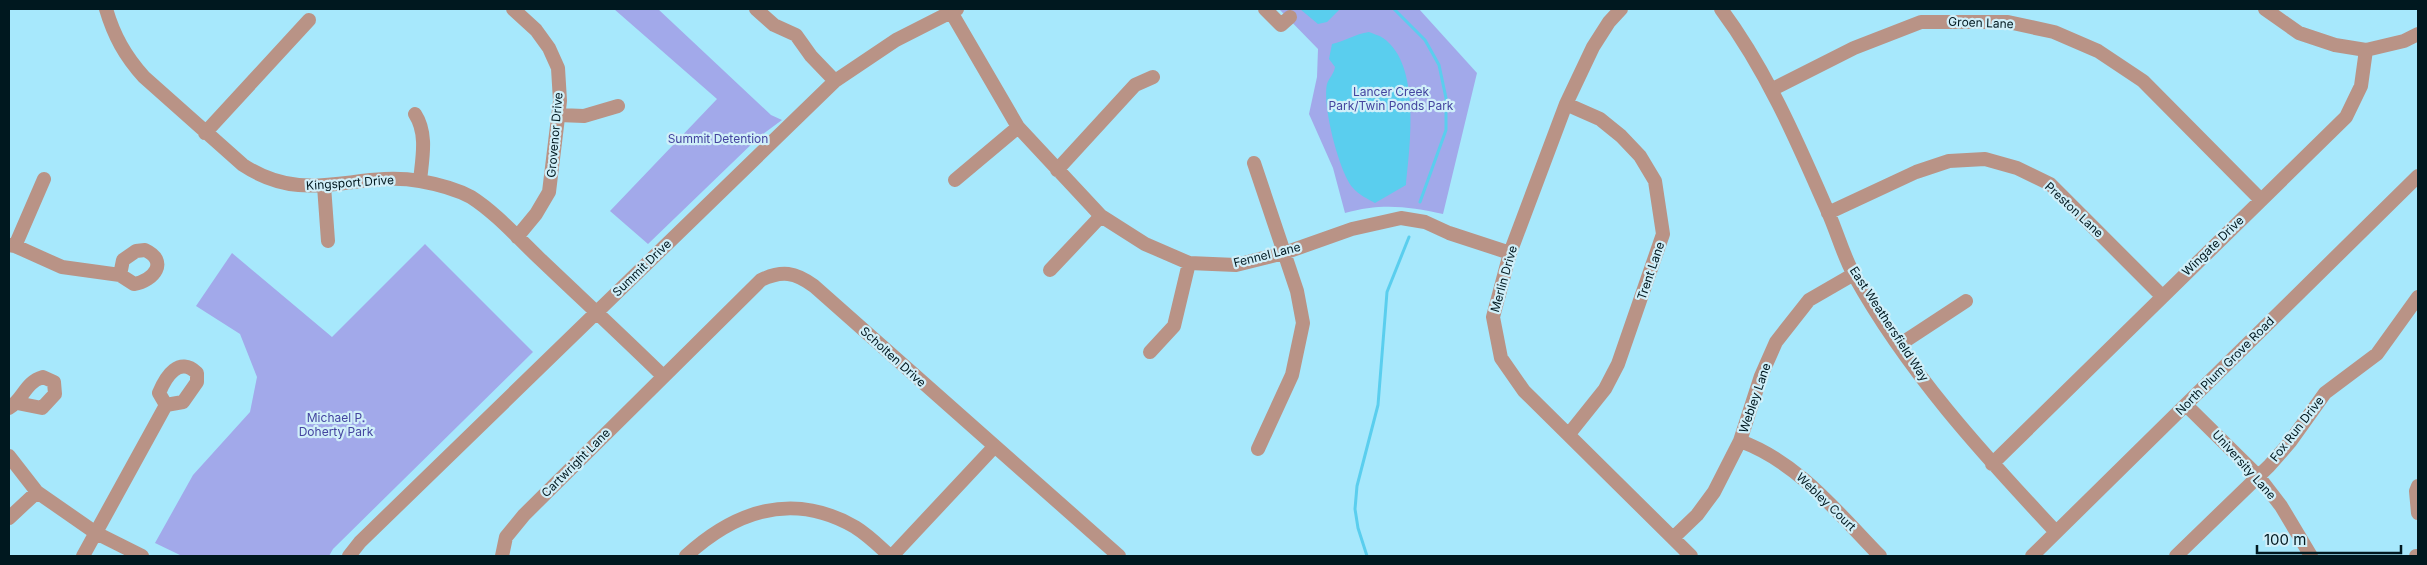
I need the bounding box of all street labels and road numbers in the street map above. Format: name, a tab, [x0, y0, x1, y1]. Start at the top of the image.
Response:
street label: Groen Lane	[1948, 14, 2014, 31]
street label: Grovenor Drive	[543, 92, 566, 178]
street label: Kingsport Drive	[305, 172, 395, 193]
street label: Preston Lane	[2042, 179, 2107, 240]
street label: Wingate Drive	[2179, 212, 2247, 279]
street label: Summit Drive	[609, 236, 674, 299]
street label: Fennel Lane	[1232, 239, 1302, 270]
street label: Trent Lane	[1634, 240, 1667, 302]
street label: Merlin Drive	[1487, 244, 1520, 314]
street label: East Weathersfield Way	[1847, 263, 1932, 384]
street label: North Plum Grove Road	[2172, 313, 2277, 418]
street label: Scholten Drive	[857, 323, 929, 390]
street label: Webley Lane	[1736, 361, 1773, 435]
street label: Fox Run Drive	[2267, 393, 2327, 464]
street label: Cartwright Lane	[538, 425, 613, 500]
street label: University Lane	[2209, 427, 2279, 502]
street label: Webley Court	[1793, 469, 1859, 534]

